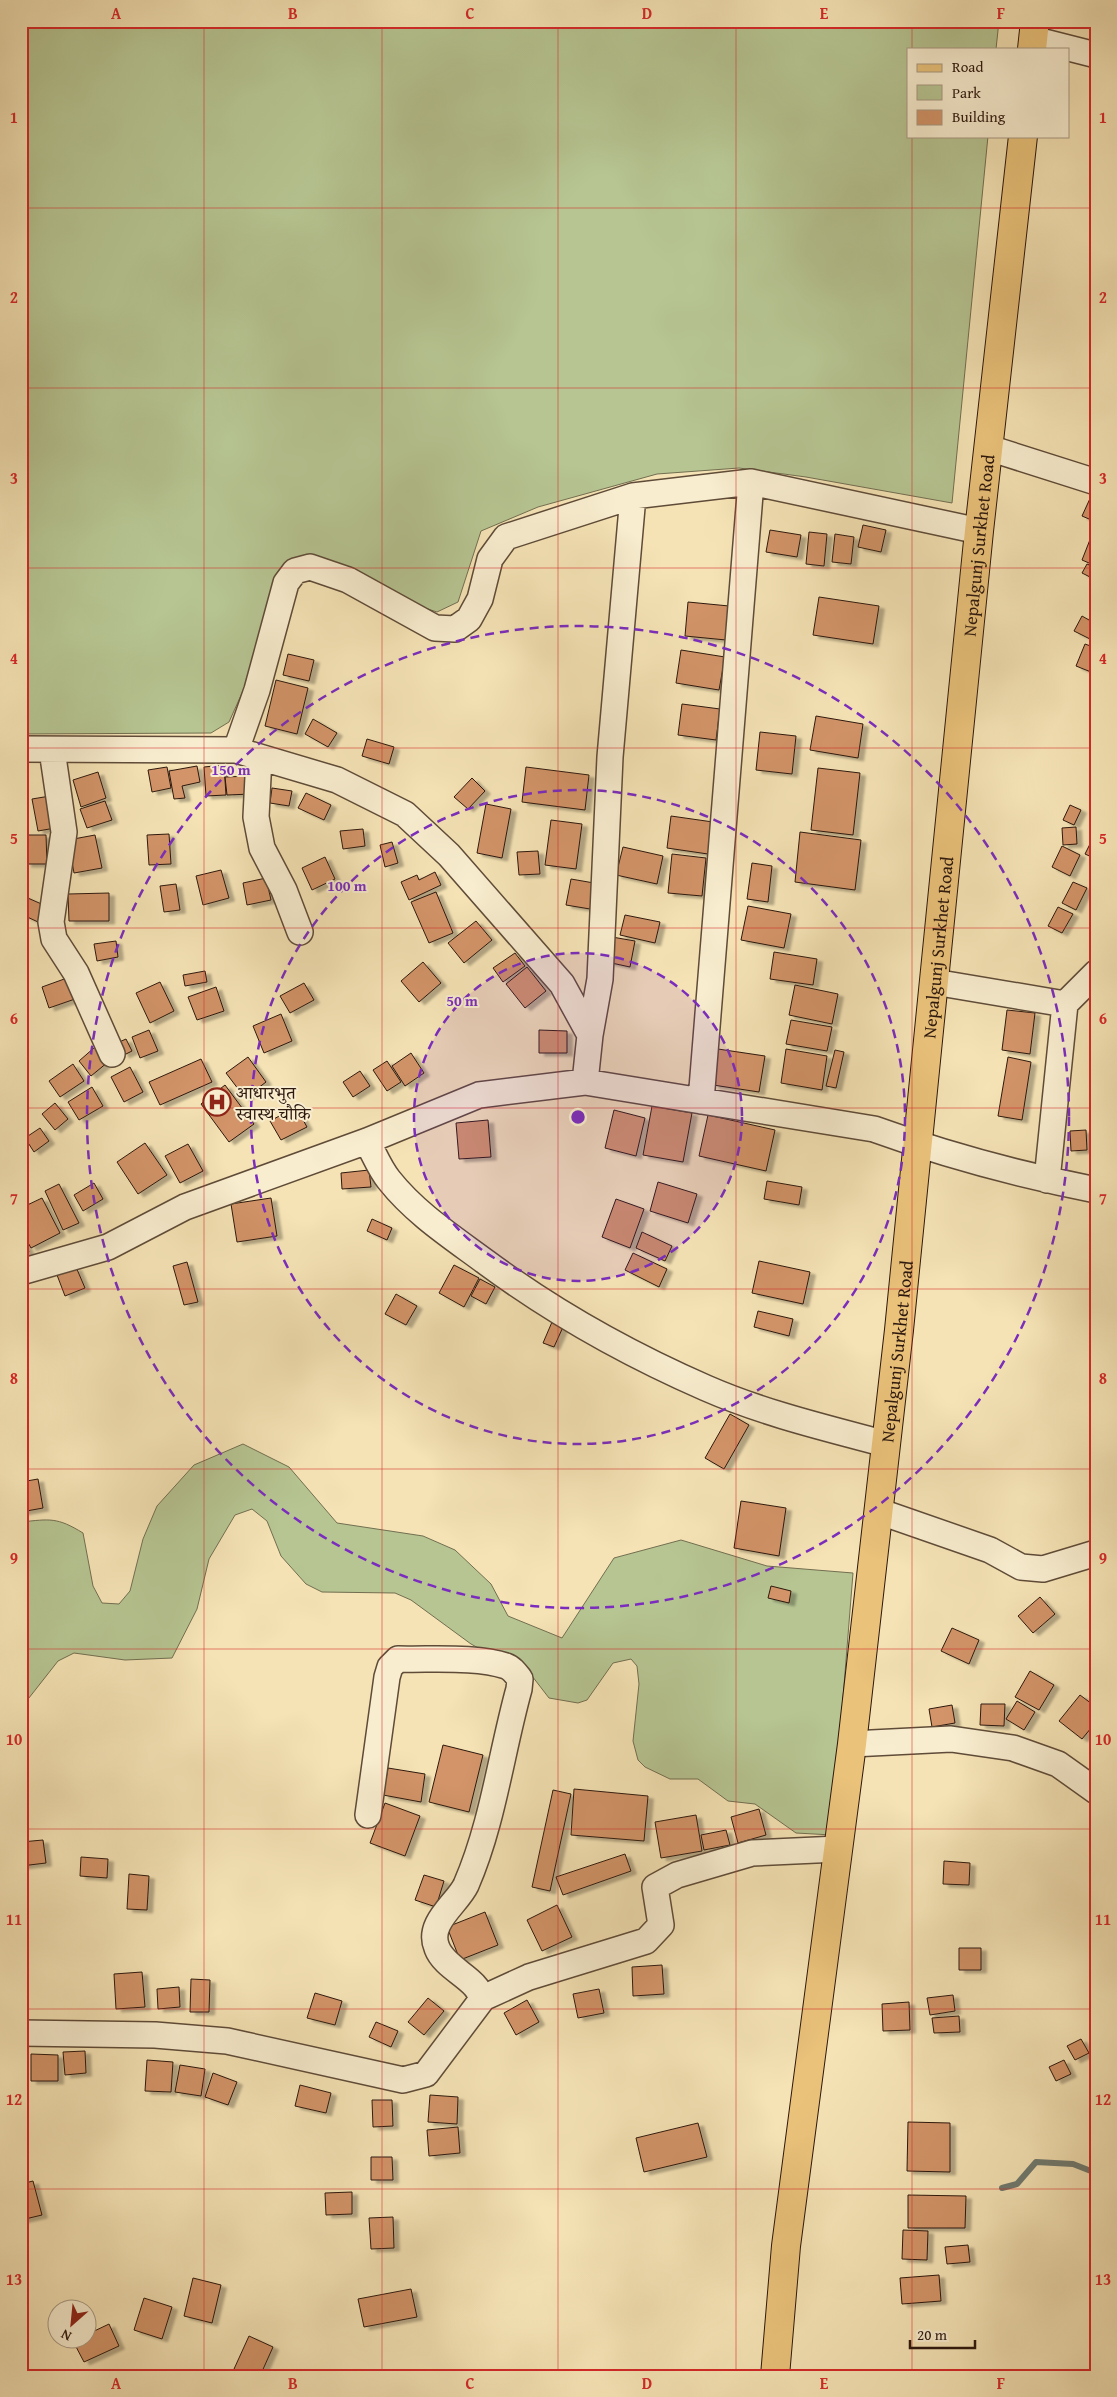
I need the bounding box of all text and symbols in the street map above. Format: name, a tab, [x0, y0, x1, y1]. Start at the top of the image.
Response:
text: A	[111, 1, 122, 25]
text: B	[288, 1, 298, 25]
text: C	[465, 1, 475, 25]
text: D	[642, 1, 652, 25]
text: E	[820, 1, 829, 25]
text: F	[997, 1, 1005, 25]
legend	[907, 48, 1070, 138]
text: Road	[952, 56, 983, 77]
text: Park	[952, 82, 981, 103]
text: 1	[10, 105, 18, 129]
text: 1	[1099, 105, 1107, 129]
text: Building	[952, 106, 1006, 127]
text: 2	[10, 285, 18, 309]
text: 2	[1099, 285, 1107, 309]
street label: Nepalgunj Surkhet Road	[955, 453, 1001, 638]
text: 3	[10, 466, 18, 490]
text: 3	[1099, 466, 1107, 490]
text: 4	[10, 646, 18, 670]
text: 4	[1099, 646, 1107, 670]
text: 150 m	[211, 759, 251, 780]
text: 5	[10, 826, 18, 850]
text: 5	[1099, 826, 1107, 850]
street label: Nepalgunj Surkhet Road	[915, 855, 960, 1040]
text: 100 m	[327, 875, 367, 896]
text: 50 m	[446, 990, 478, 1011]
text: 6	[10, 1006, 18, 1030]
text: 6	[1099, 1006, 1107, 1030]
place label: आधारभुत स्वास्थ चौकि	[235, 1079, 312, 1127]
hospital icon: आधारभुत स्वास्थ चौकि	[202, 1087, 232, 1117]
centre of rings	[569, 1108, 587, 1126]
text: 7	[10, 1186, 18, 1210]
text: 7	[1099, 1186, 1107, 1210]
street label: Nepalgunj Surkhet Road	[873, 1259, 919, 1444]
text: 8	[10, 1366, 18, 1390]
text: 8	[1099, 1366, 1107, 1390]
text: 9	[10, 1546, 18, 1570]
text: 9	[1099, 1546, 1107, 1570]
text: 10	[6, 1727, 22, 1751]
text: 10	[1095, 1727, 1111, 1751]
text: 11	[6, 1907, 22, 1931]
text: 11	[1095, 1907, 1111, 1931]
text: 12	[6, 2087, 22, 2111]
text: 12	[1095, 2087, 1111, 2111]
text: 13	[6, 2267, 22, 2291]
text: 13	[1095, 2267, 1111, 2291]
north arrow	[48, 2300, 98, 2350]
scale bar	[910, 2317, 974, 2349]
text: N	[57, 2324, 75, 2347]
text: 20 m	[917, 2324, 948, 2345]
text: A	[111, 2371, 122, 2395]
text: B	[288, 2371, 298, 2395]
text: C	[465, 2371, 475, 2395]
text: D	[642, 2371, 652, 2395]
text: E	[820, 2371, 829, 2395]
text: F	[997, 2371, 1005, 2395]

